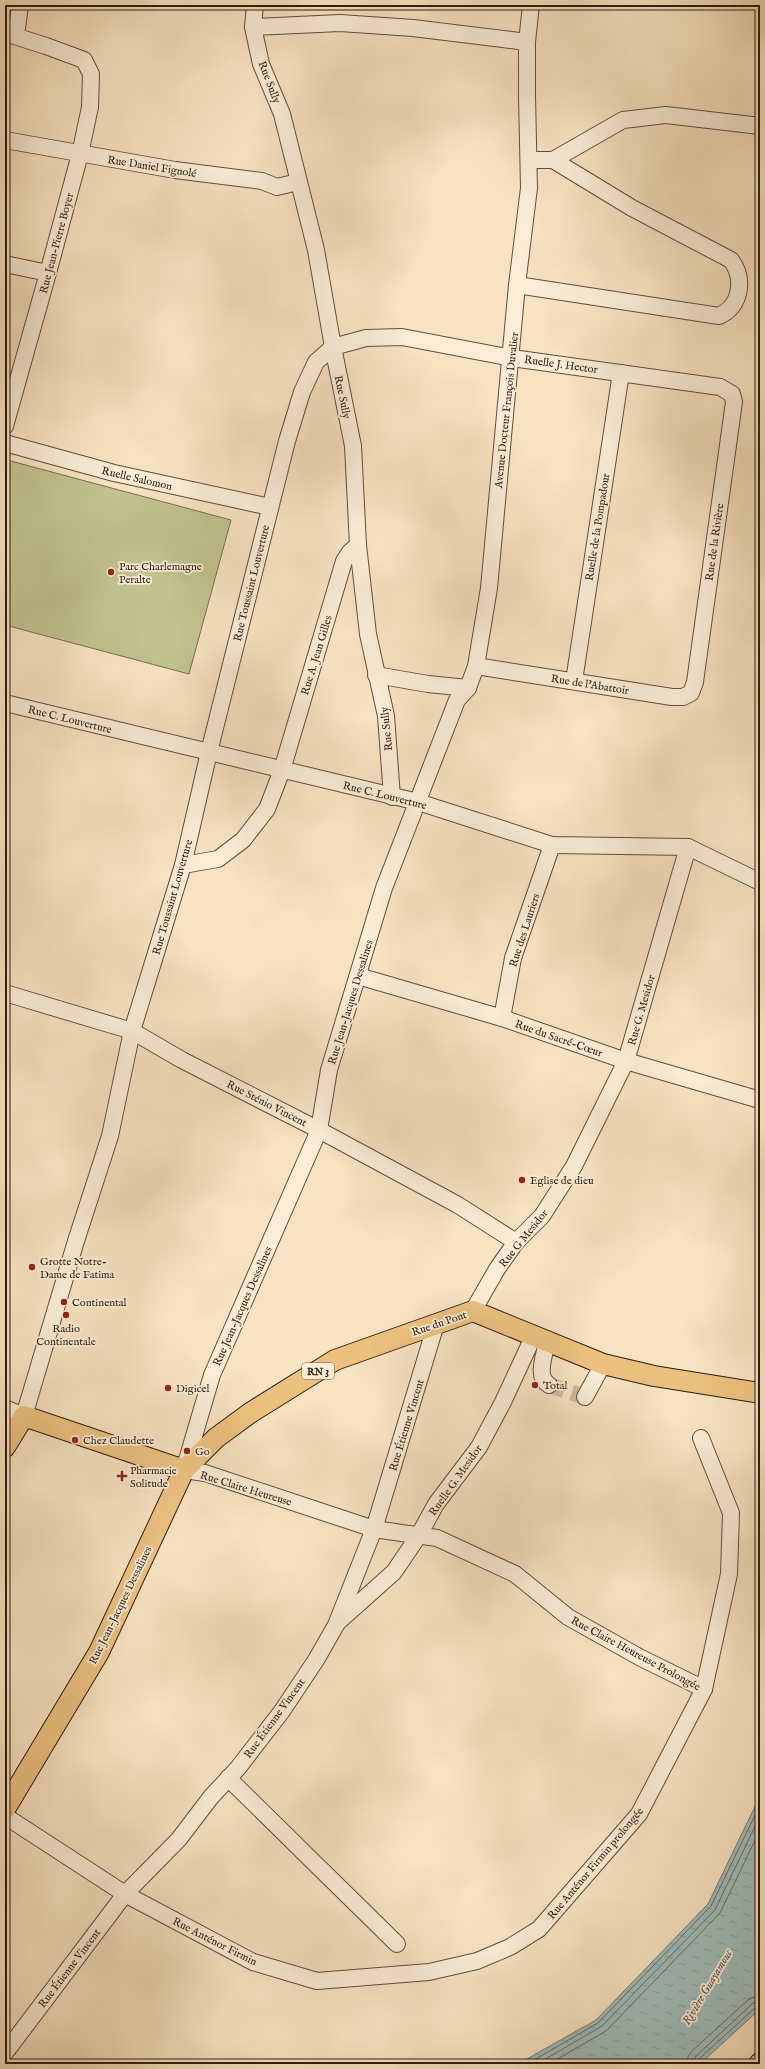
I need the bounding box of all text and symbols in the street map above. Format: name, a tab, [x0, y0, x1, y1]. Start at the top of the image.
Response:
street label: Rue Sully	[255, 59, 284, 106]
street label: Rue Daniel Fignolé	[106, 153, 197, 181]
street label: Rue Jean-Pierre Boyer	[37, 191, 77, 295]
street label: Avenue Docteur François Duvalier	[492, 331, 522, 490]
street label: Ruelle J. Hector	[523, 353, 599, 377]
street label: Rue Sully	[331, 374, 354, 421]
street label: Ruelle Salomon	[100, 464, 174, 494]
street label: Ruelle de la Pompadour	[583, 472, 613, 582]
street label: Rue de la Rivière	[703, 503, 727, 582]
street label: Rue Toussaint Louverture	[231, 524, 273, 643]
place label: Parc Charlemagne Peralte	[119, 560, 202, 587]
marker: Parc Charlemagne Peralte	[106, 567, 116, 577]
street label: Rue A. Jean Gilles	[298, 614, 336, 697]
street label: Rue de l'Abattoir	[550, 672, 630, 698]
street label: Rue C. Louverture	[26, 703, 113, 737]
street label: Rue Sully	[378, 706, 396, 752]
street label: Rue C. Louverture	[341, 779, 428, 813]
street label: Rue Toussaint Louverture	[150, 838, 196, 957]
street label: Rue des Lauriers	[506, 891, 544, 969]
street label: Rue Jean-Jacques Dessalines	[325, 938, 377, 1066]
street label: Rue G. Mesidor	[625, 973, 659, 1047]
street label: Rue du Sacré-Cœur	[513, 1017, 604, 1061]
street label: Rue Sténio Vincent	[224, 1078, 309, 1130]
place label: Eglise de dieu	[530, 1174, 594, 1188]
marker: Eglise de dieu	[517, 1175, 527, 1185]
street label: Rue G Mesidor	[496, 1207, 551, 1270]
street label: Rue Jean-Jacques Dessalines	[210, 1244, 276, 1368]
place label: Grotte Notre- Dame de Fatima	[40, 1255, 115, 1282]
marker: Grotte Notre- Dame de Fatima	[27, 1262, 37, 1272]
place label: Continental	[72, 1296, 127, 1310]
marker: Continental	[59, 1297, 69, 1307]
street label: Rue du Pont	[410, 1308, 469, 1340]
marker: Radio Continentale	[61, 1310, 71, 1320]
place label: Radio Continentale	[36, 1322, 96, 1349]
road number: RN 3	[302, 1363, 334, 1379]
street label: Rue Étienne Vincent	[386, 1377, 428, 1473]
place label: Total	[543, 1379, 568, 1393]
marker: Total	[530, 1380, 540, 1390]
place label: Digicel	[176, 1382, 209, 1396]
marker: Digicel	[163, 1383, 173, 1393]
place label: Chez Claudette	[83, 1434, 154, 1448]
marker: Chez Claudette	[70, 1435, 80, 1445]
street label: Ruelle G. Mesidor	[426, 1442, 486, 1519]
place label: Go	[195, 1445, 210, 1459]
marker: Go	[182, 1446, 192, 1456]
place label: Pharmacie Solitude	[130, 1464, 177, 1491]
street label: Rue Claire Heureuse	[198, 1468, 293, 1510]
marker: Pharmacie Solitude	[117, 1471, 127, 1481]
street label: Rue Jean-Jacques Dessalines	[86, 1544, 156, 1667]
street label: Rue Claire Heureuse Prolongée	[568, 1614, 703, 1694]
street label: Rue Étienne Vincent	[241, 1676, 309, 1761]
street label: Rue Anténor Firmin prolongée	[545, 1805, 647, 1923]
street label: Rue Anténor Firmin	[170, 1915, 259, 1969]
street label: Rue Étienne Vincent	[36, 1926, 104, 2011]
water label: Rivière Guayamouc	[679, 1946, 736, 2028]

